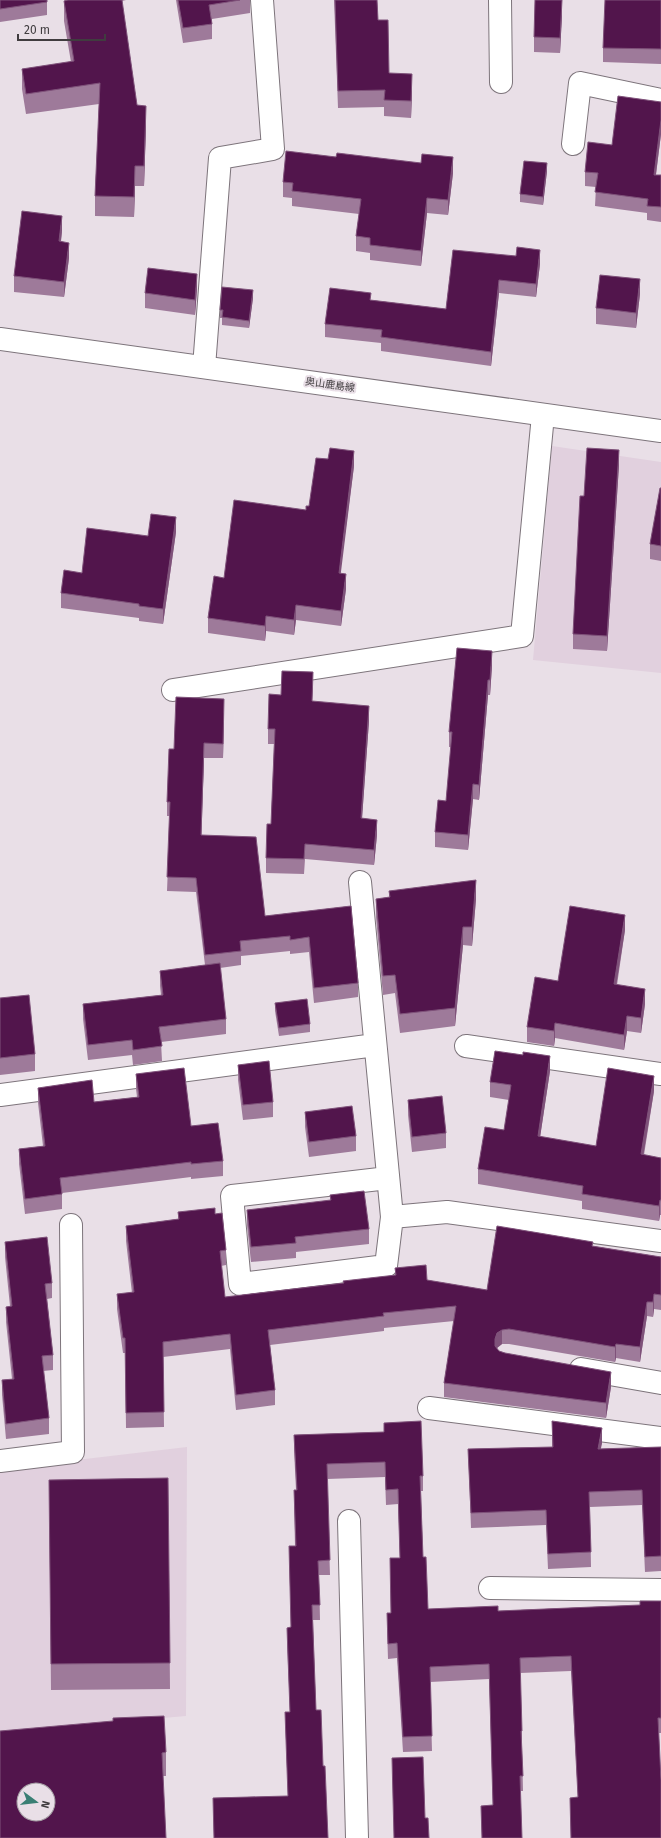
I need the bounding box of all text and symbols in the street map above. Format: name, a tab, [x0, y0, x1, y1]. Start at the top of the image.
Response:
scale bar	[18, 16, 105, 42]
text: 20 m	[24, 23, 50, 37]
street label: 奥山鹿島線	[304, 376, 356, 394]
north arrow	[16, 1782, 56, 1822]
text: N	[38, 1799, 52, 1810]

